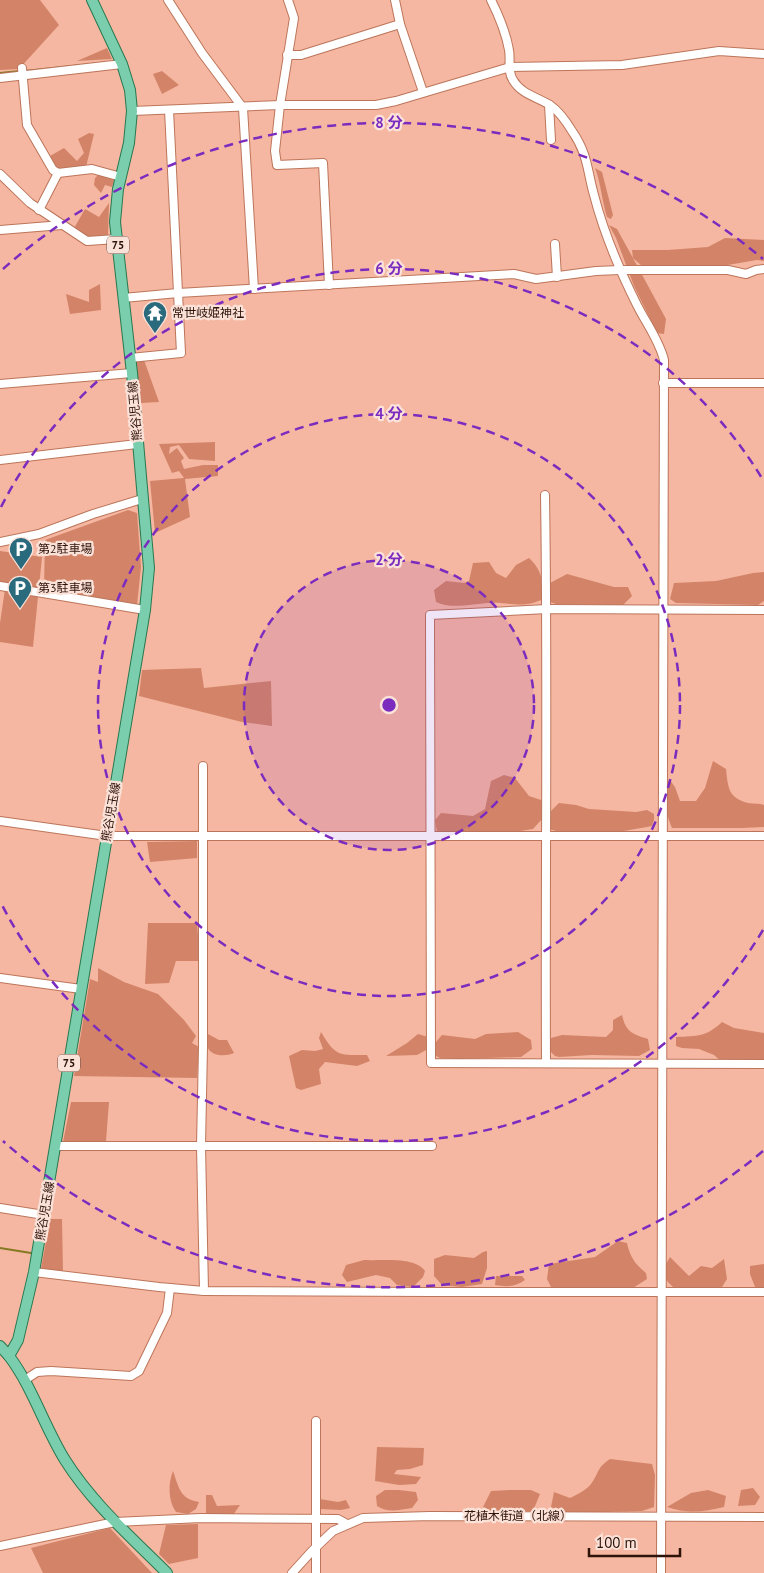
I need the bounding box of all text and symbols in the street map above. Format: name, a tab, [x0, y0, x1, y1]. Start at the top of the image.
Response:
text: 8 分	[375, 113, 403, 132]
road number: 75	[107, 236, 129, 254]
text: 6 分	[375, 259, 403, 278]
temple icon: 常世岐姫神社	[142, 300, 168, 334]
place label: 常世岐姫神社	[172, 305, 244, 320]
street label: 熊谷児玉線	[124, 380, 145, 442]
text: 4 分	[375, 404, 403, 423]
parking icon: 第2駐車場	[8, 536, 34, 570]
place label: 第2駐車場	[38, 541, 93, 556]
text: 2 分	[375, 550, 403, 569]
parking icon: 第3駐車場	[7, 575, 33, 609]
place label: 第3駐車場	[38, 580, 93, 595]
centre of rings	[380, 696, 398, 714]
street label: 熊谷児玉線	[98, 781, 123, 843]
road number: 75	[58, 1054, 80, 1072]
street label: 熊谷児玉線	[32, 1180, 57, 1242]
street label: 花植木街道（北線）	[464, 1508, 572, 1523]
scale bar	[589, 1526, 680, 1558]
text: 100 m	[596, 1533, 637, 1552]

